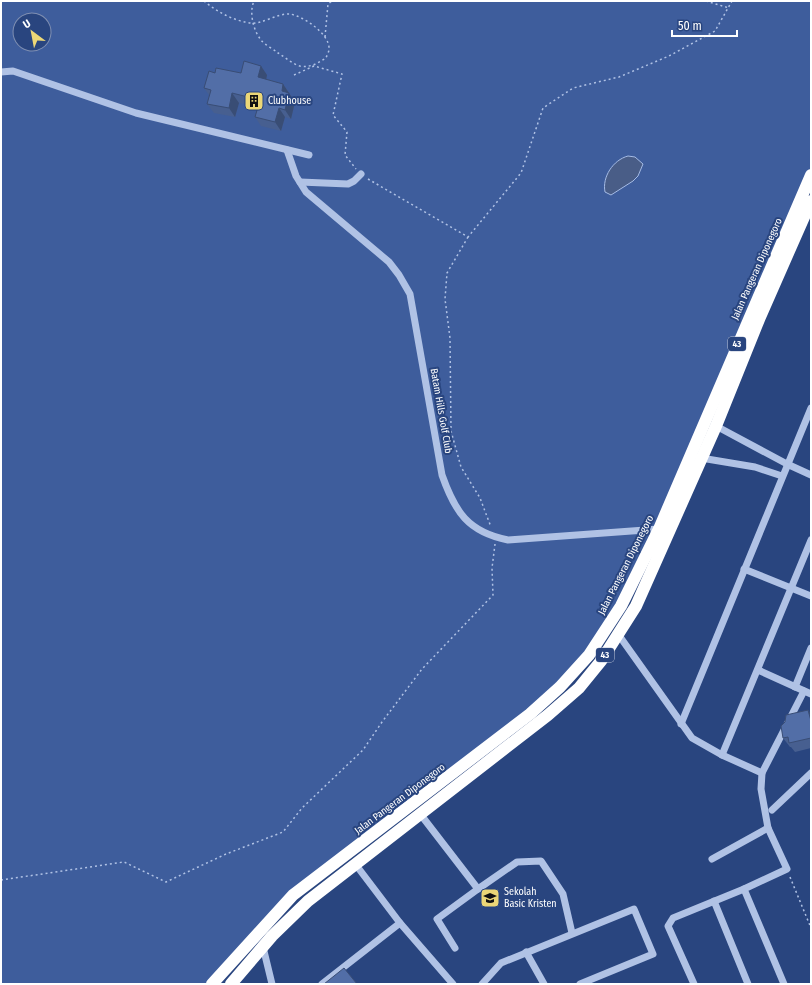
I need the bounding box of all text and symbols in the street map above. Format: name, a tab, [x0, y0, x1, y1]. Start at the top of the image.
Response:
north arrow	[12, 12, 52, 52]
scale bar	[672, 12, 737, 38]
text: U	[21, 17, 33, 31]
text: 50 m	[678, 19, 702, 33]
building icon: Clubhouse	[243, 90, 265, 112]
place label: Clubhouse	[268, 95, 311, 107]
street label: Jalan Pangeran Diponegoro	[729, 216, 785, 322]
road number: 43	[728, 337, 746, 351]
street label: Batam Hills Golf Club	[428, 368, 454, 454]
street label: Jalan Pangeran Diponegoro	[596, 513, 656, 617]
road number: 43	[596, 648, 614, 662]
street label: Jalan Pangeran Diponegoro	[352, 761, 448, 837]
place label: Sekolah Basic Kristen	[504, 886, 557, 910]
school or university icon: Sekolah Basic Kristen	[479, 887, 501, 909]

